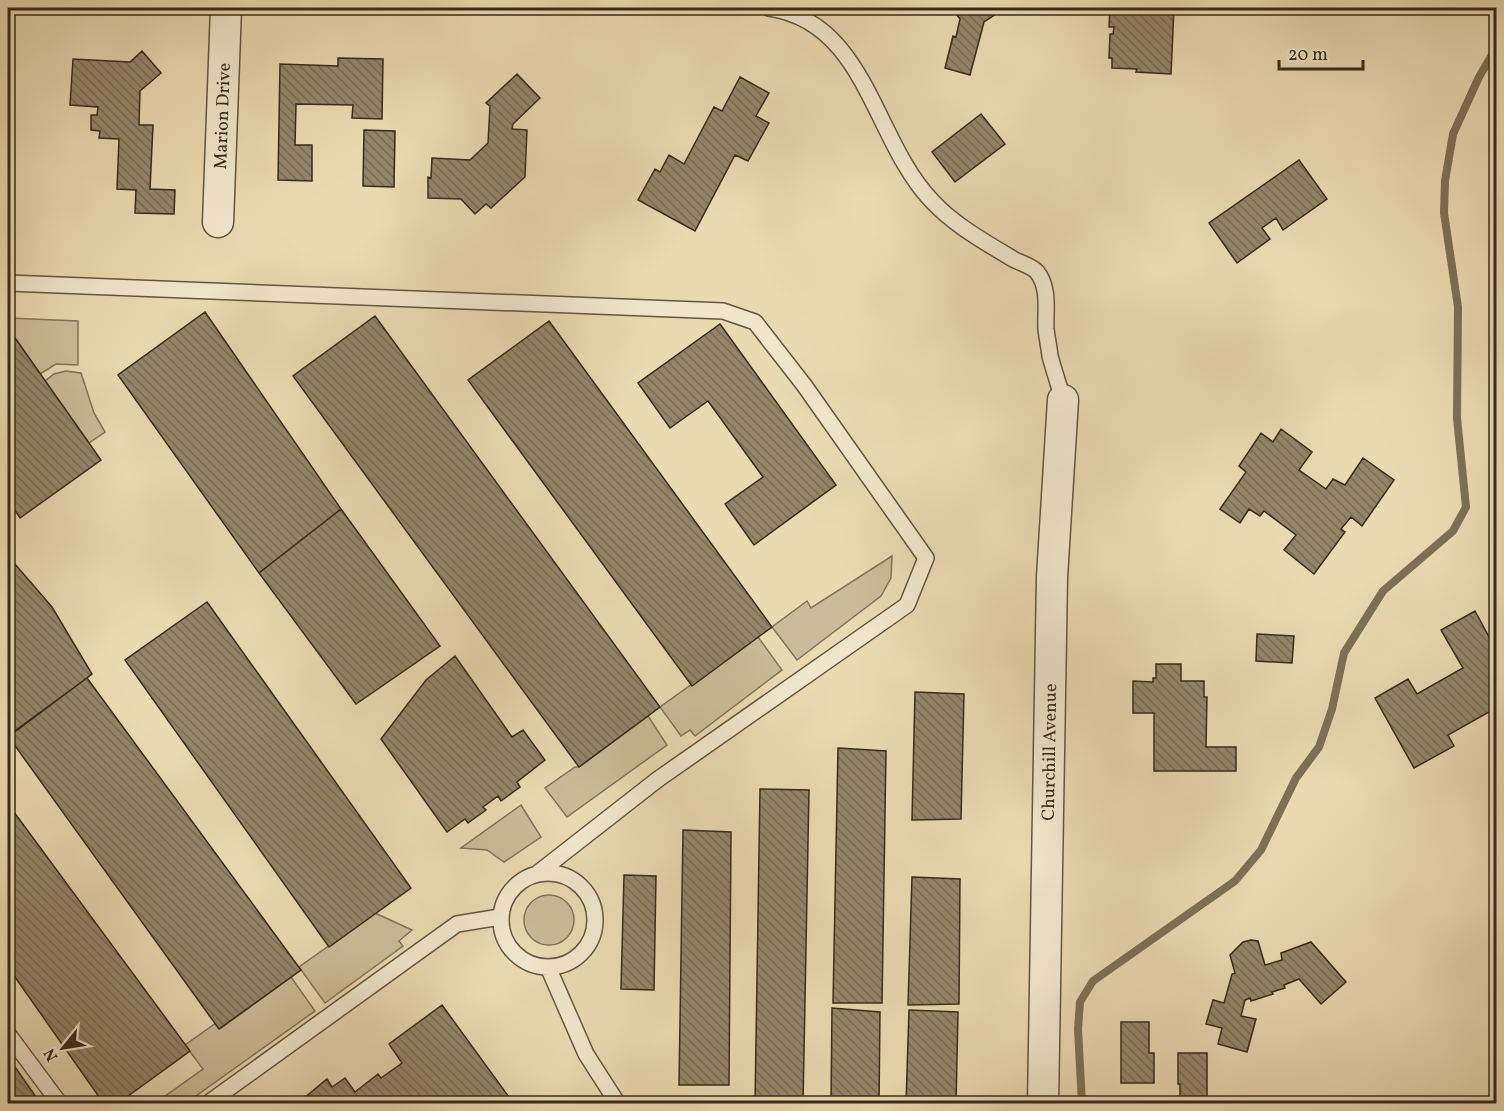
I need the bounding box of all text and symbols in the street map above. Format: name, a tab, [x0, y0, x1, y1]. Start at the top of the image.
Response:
scale bar	[1279, 33, 1363, 71]
text: 20 m	[1288, 43, 1328, 68]
street label: Marion Drive	[209, 62, 238, 170]
street label: Churchill Avenue	[1037, 683, 1064, 821]
north arrow	[33, 1018, 93, 1078]
text: N	[39, 1044, 64, 1065]

